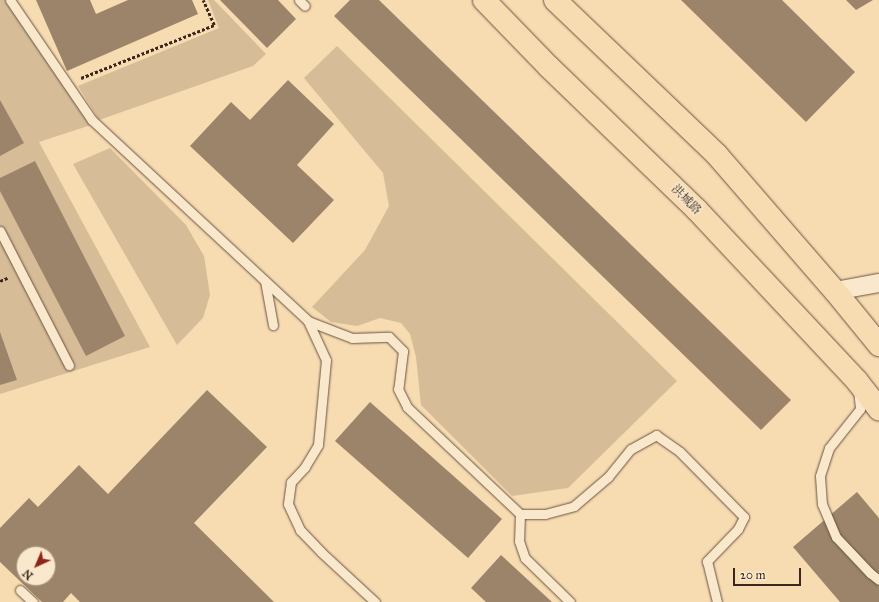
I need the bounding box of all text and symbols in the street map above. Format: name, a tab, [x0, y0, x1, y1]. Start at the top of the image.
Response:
street label: 洪城路	[668, 182, 704, 218]
north arrow	[16, 546, 56, 586]
scale bar	[735, 560, 803, 586]
text: N	[20, 566, 36, 582]
text: 20 m	[740, 568, 766, 582]

